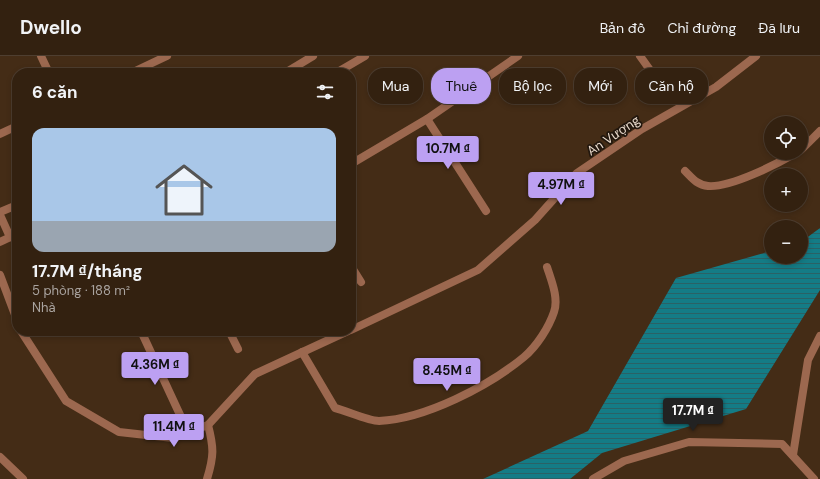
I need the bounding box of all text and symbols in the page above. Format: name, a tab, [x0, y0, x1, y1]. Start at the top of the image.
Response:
text: Dwello	[20, 15, 82, 40]
text: Bản đồ	[600, 19, 645, 37]
text: Chỉ đường	[667, 19, 736, 37]
text: Đã lưu	[758, 19, 800, 37]
chip: Mua	[368, 68, 423, 104]
chip: Thuê	[431, 68, 491, 104]
chip: Bộ lọc	[499, 68, 566, 104]
chip: Mới	[574, 68, 627, 104]
chip: Căn hộ	[635, 68, 708, 104]
text: 6 căn	[32, 81, 78, 103]
icon: filters	[314, 81, 336, 103]
street label: An Vượng	[584, 112, 643, 159]
map controls	[764, 116, 808, 264]
button: locate	[764, 116, 808, 160]
pin: 10.7M ₫	[411, 136, 485, 170]
text: 10.7M ₫	[426, 140, 470, 157]
icon: home	[148, 154, 220, 226]
button: +	[764, 168, 808, 212]
pin: 4.97M ₫	[524, 172, 598, 206]
text: 4.97M ₫	[537, 176, 585, 193]
button: −	[764, 220, 808, 264]
text: 17.7M ₫/tháng	[32, 260, 143, 282]
text: 5 phòng · 188 m²	[32, 282, 130, 299]
text: Nhà	[32, 299, 56, 316]
pin: 4.36M ₫	[118, 352, 192, 386]
text: 4.36M ₫	[130, 356, 180, 373]
pin: 8.45M ₫	[410, 358, 484, 392]
text: 8.45M ₫	[422, 362, 472, 379]
pin: 17.7M ₫	[656, 398, 730, 432]
text: 17.7M ₫	[672, 402, 714, 419]
pin: 11.4M ₫	[137, 414, 211, 448]
text: 11.4M ₫	[153, 418, 195, 435]

